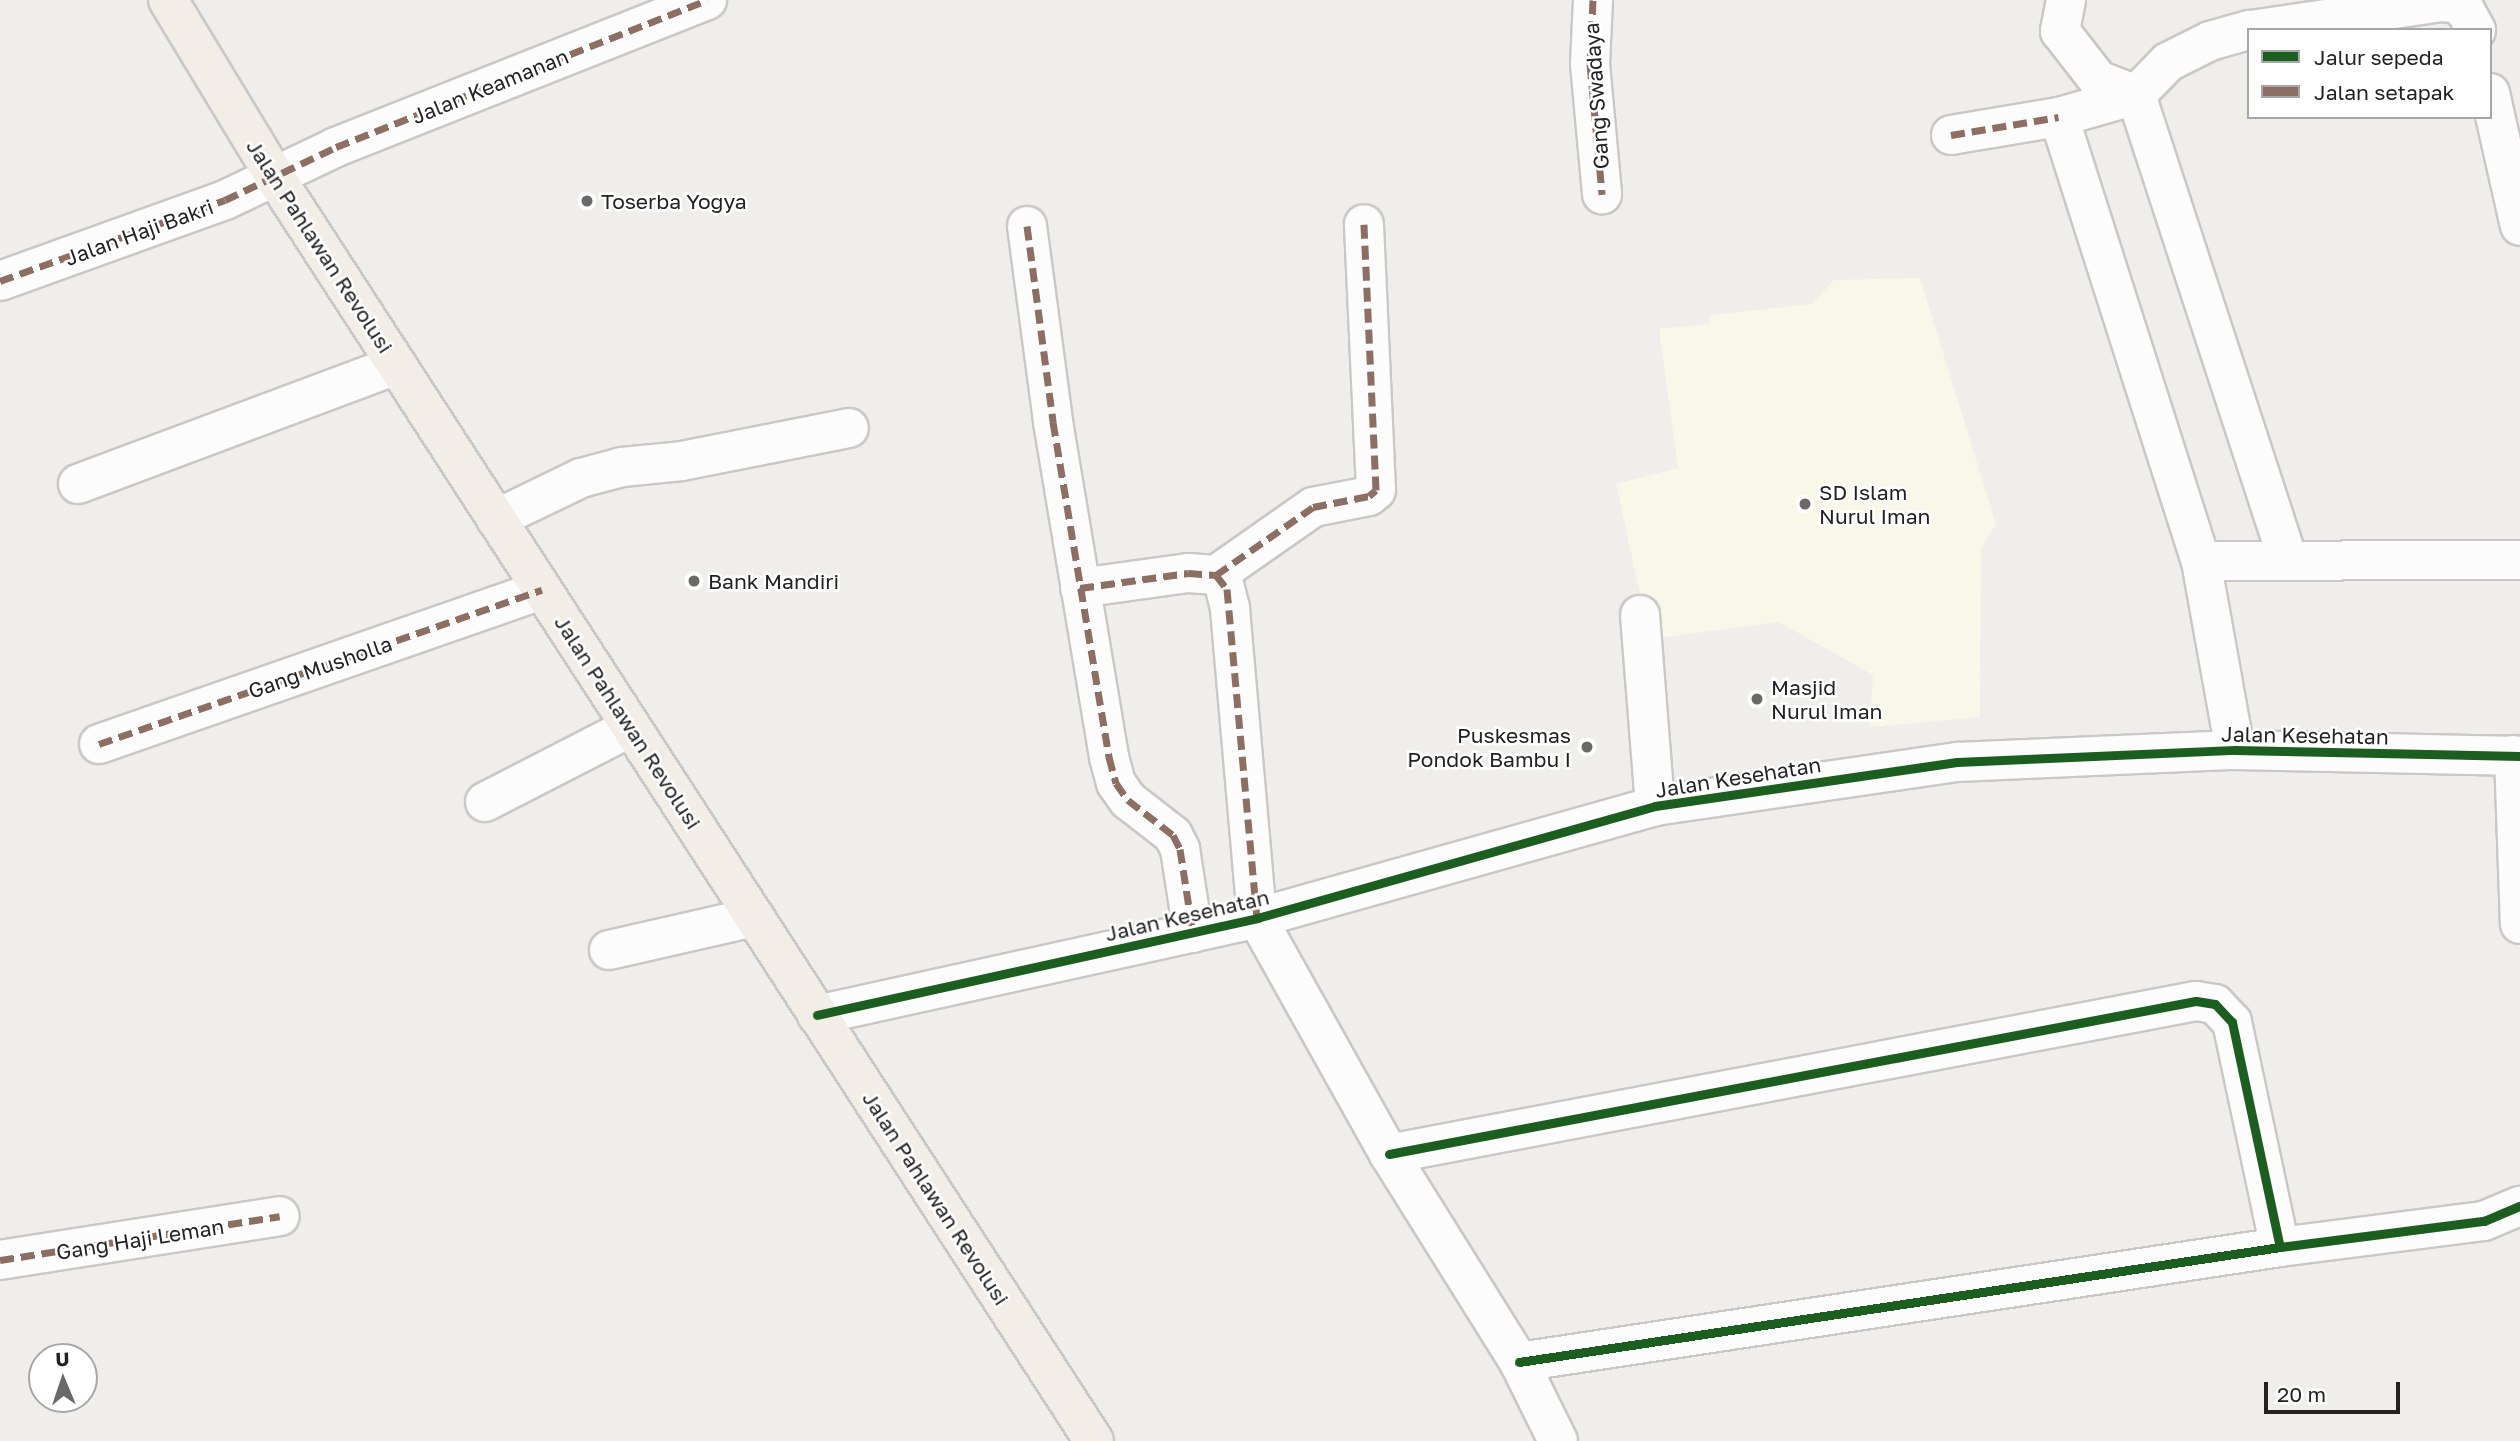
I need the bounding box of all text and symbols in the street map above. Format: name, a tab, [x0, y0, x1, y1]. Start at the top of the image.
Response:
street label: Gang Swadaya	[1578, 22, 1614, 170]
legend	[2247, 28, 2492, 119]
street label: Jalan Keamanan	[408, 43, 572, 129]
text: Jalur sepeda	[2314, 44, 2444, 70]
text: Jalan setapak	[2314, 79, 2455, 105]
street label: Jalan Pahlawan Revolusi	[241, 134, 399, 358]
place label: Toserba Yogya	[601, 188, 747, 214]
street label: Jalan Haji Bakri	[61, 193, 217, 271]
marker: Toserba Yogya	[579, 193, 595, 209]
place label: SD Islam Nurul Iman	[1819, 479, 1930, 529]
marker: SD Islam Nurul Iman	[1797, 496, 1813, 512]
place label: Bank Mandiri	[708, 568, 839, 594]
marker: Bank Mandiri	[686, 573, 702, 589]
street label: Jalan Pahlawan Revolusi	[549, 610, 707, 834]
street label: Gang Musholla	[245, 631, 395, 703]
place label: Masjid Nurul Iman	[1771, 674, 1882, 724]
marker: Masjid Nurul Iman	[1749, 691, 1765, 707]
street label: Jalan Kesehatan	[2221, 721, 2389, 749]
place label: Puskesmas Pondok Bambu I	[1407, 722, 1571, 772]
marker: Puskesmas Pondok Bambu I	[1577, 737, 1597, 757]
street label: Jalan Kesehatan	[1653, 751, 1823, 803]
street label: Jalan Kesehatan	[1103, 884, 1271, 946]
street label: Jalan Pahlawan Revolusi	[857, 1086, 1015, 1310]
street label: Gang Haji Leman	[54, 1213, 226, 1265]
north arrow	[28, 1343, 98, 1413]
text: U	[55, 1347, 70, 1370]
scale bar	[2268, 1368, 2404, 1412]
text: 20 m	[2277, 1381, 2326, 1407]

